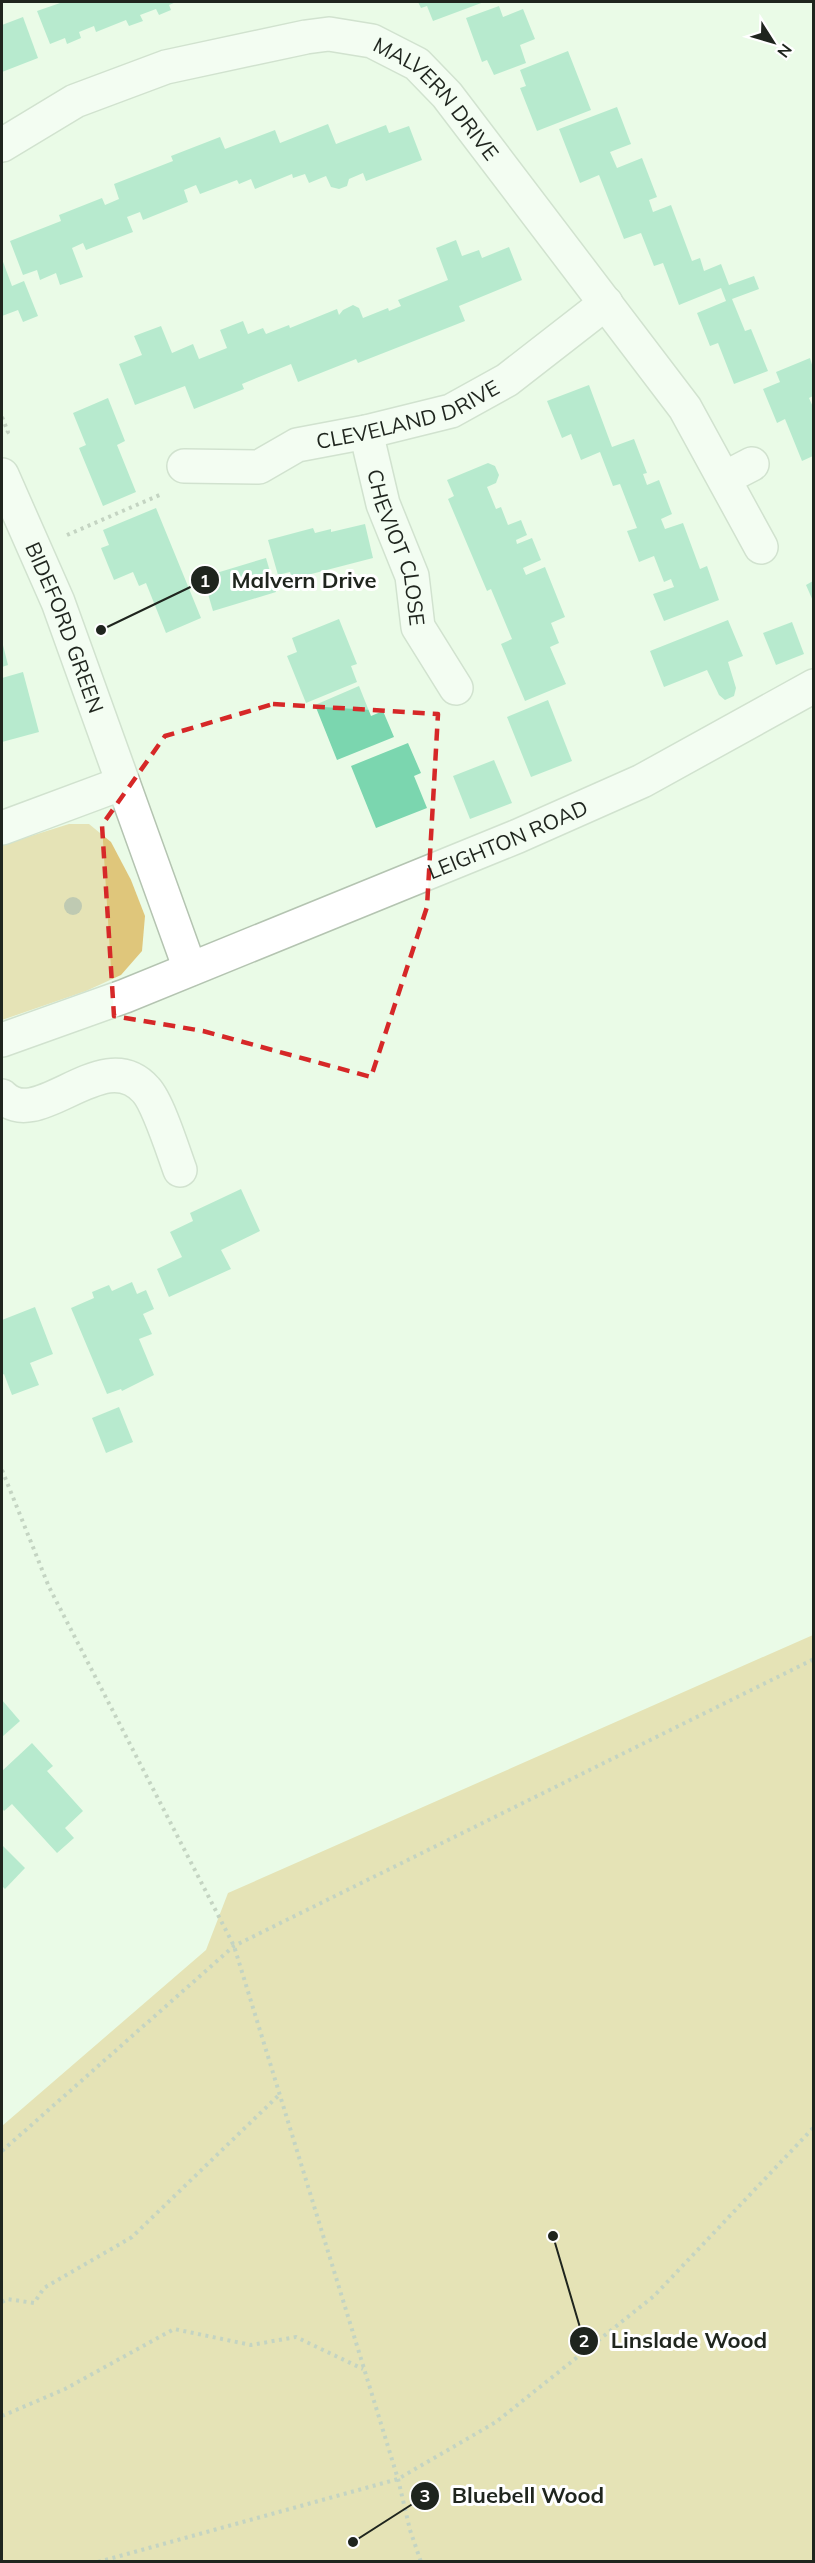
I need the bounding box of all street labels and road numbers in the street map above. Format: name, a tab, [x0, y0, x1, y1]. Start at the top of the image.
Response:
street label: MALVERN DRIVE	[369, 31, 505, 165]
street label: CLEVELAND DRIVE	[314, 374, 504, 454]
street label: CHEVIOT CLOSE	[362, 466, 431, 627]
street label: BIDEFORD GREEN	[20, 538, 110, 716]
street label: LEIGHTON ROAD	[424, 794, 592, 884]

